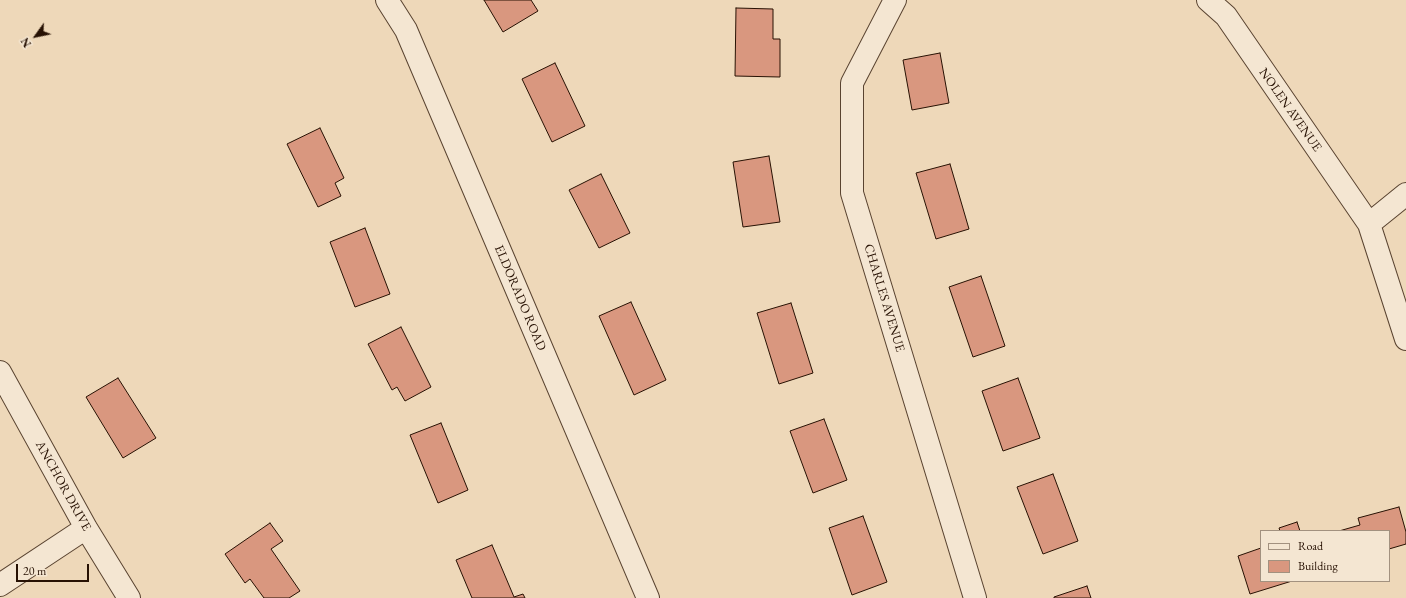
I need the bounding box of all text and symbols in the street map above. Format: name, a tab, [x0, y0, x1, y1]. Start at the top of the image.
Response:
north arrow	[16, 16, 56, 56]
text: N	[18, 35, 34, 50]
street label: NOLEN AVENUE	[1255, 65, 1325, 155]
street label: CHARLES AVENUE	[860, 242, 908, 354]
street label: ELDORADO ROAD	[491, 243, 549, 353]
street label: ANCHOR DRIVE	[32, 438, 94, 534]
legend	[1260, 530, 1390, 582]
text: Road	[1298, 538, 1323, 554]
scale bar	[18, 556, 91, 582]
text: Building	[1298, 558, 1338, 574]
text: 20 m	[23, 563, 46, 579]

